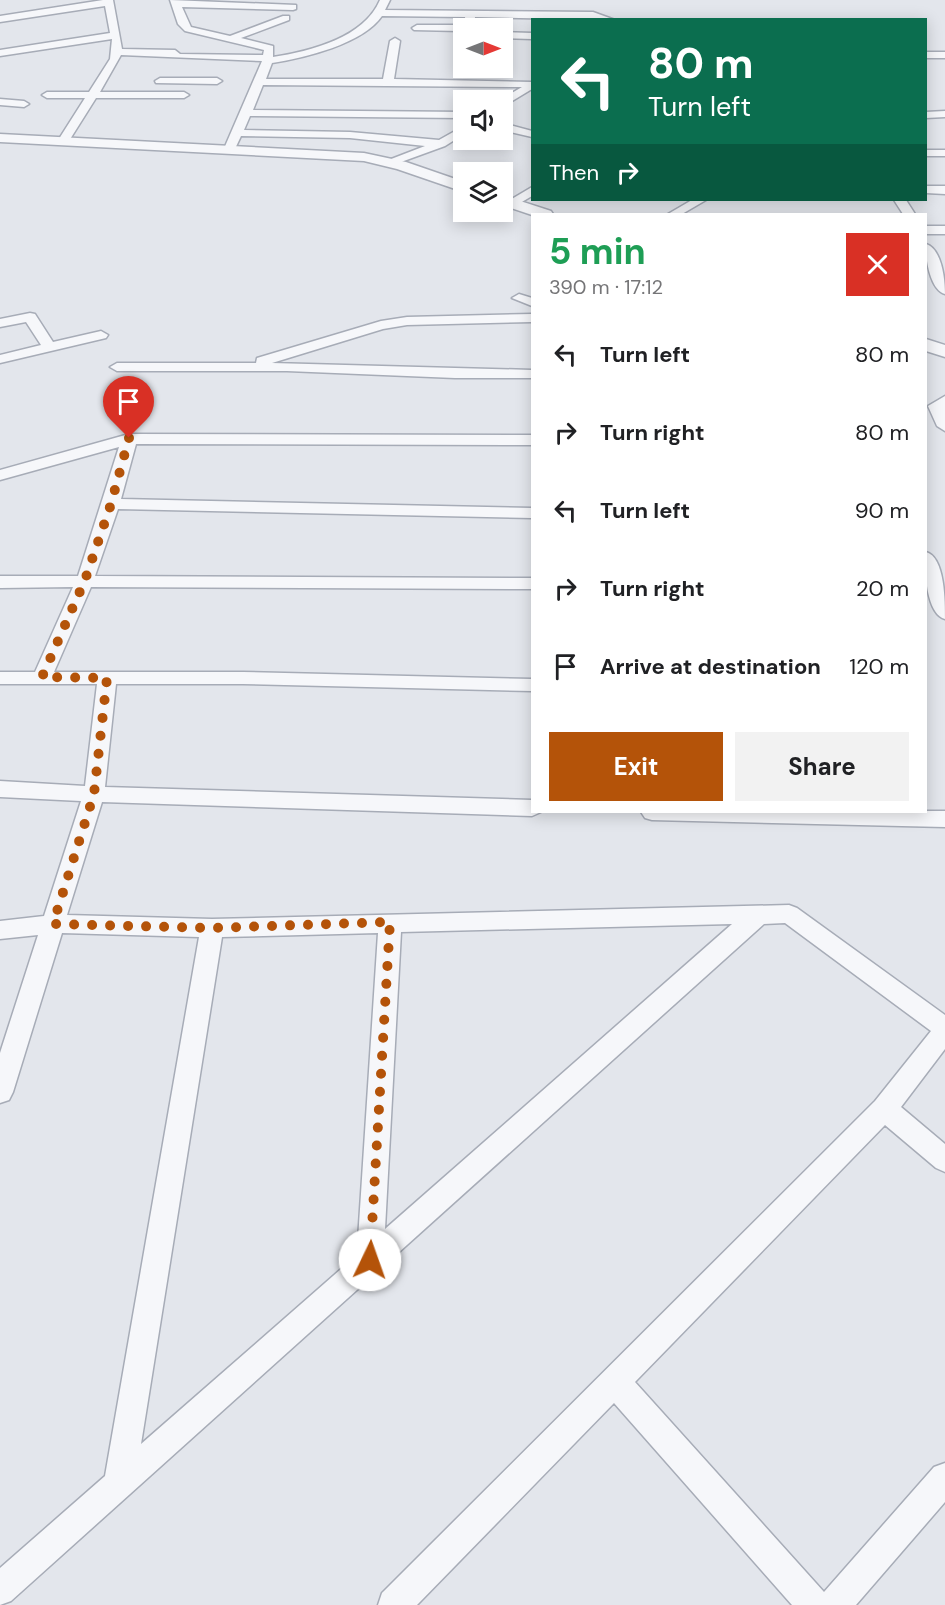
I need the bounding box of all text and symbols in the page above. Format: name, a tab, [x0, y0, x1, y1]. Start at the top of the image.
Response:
north arrow	[453, 18, 513, 78]
map controls	[453, 18, 513, 222]
text: 80 m	[648, 36, 754, 91]
icon: left	[549, 42, 627, 120]
text: Turn left	[648, 89, 751, 124]
button: sound	[453, 90, 513, 150]
icon: right	[611, 156, 644, 189]
text: Then	[549, 158, 599, 187]
button: layers	[453, 162, 513, 222]
text: 5 min	[549, 228, 646, 275]
button: close	[846, 233, 909, 296]
text: 390 m · 17:12	[549, 274, 663, 300]
icon: left	[549, 338, 582, 371]
text: Turn left	[600, 340, 690, 369]
text: 80 m	[855, 340, 909, 369]
pin	[103, 376, 154, 438]
icon: arrive	[112, 385, 145, 418]
icon: right	[549, 416, 582, 449]
text: Turn right	[600, 418, 705, 447]
text: 80 m	[855, 418, 909, 447]
icon: left	[549, 494, 582, 527]
text: Turn left	[600, 496, 690, 525]
text: 90 m	[855, 496, 909, 525]
icon: right	[549, 572, 582, 605]
text: Turn right	[600, 574, 705, 603]
text: 20 m	[856, 574, 909, 603]
icon: arrive	[549, 650, 582, 683]
text: Arrive at destination	[600, 652, 821, 681]
text: 120 m	[849, 652, 909, 681]
button: Exit	[549, 732, 723, 801]
button: Share	[735, 732, 909, 801]
position arrow	[338, 1228, 402, 1292]

